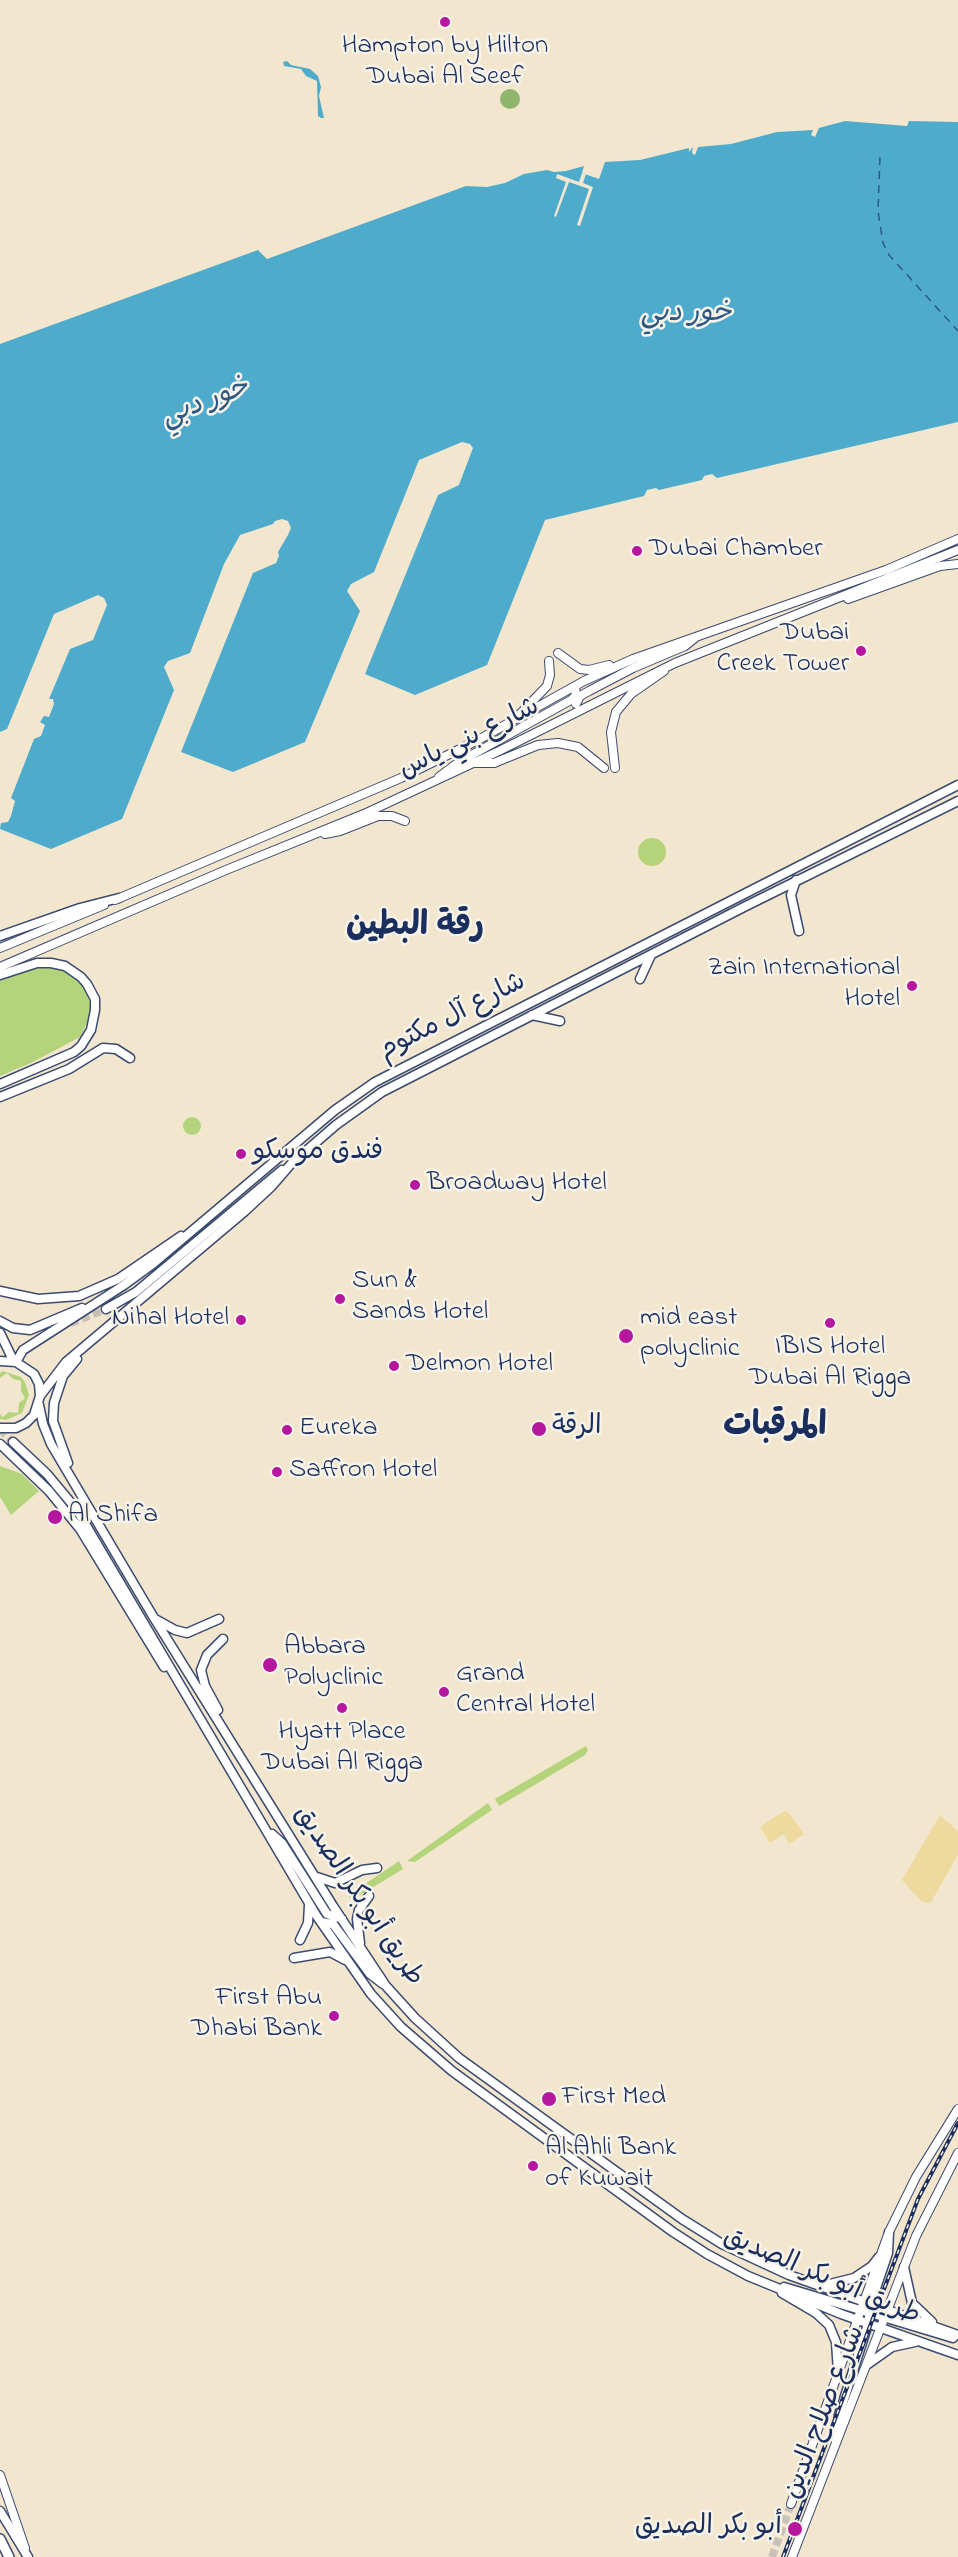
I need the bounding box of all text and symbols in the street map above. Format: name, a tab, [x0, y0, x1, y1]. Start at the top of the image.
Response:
marker: Hampton by Hilton Dubai Al Seef	[438, 15, 452, 29]
place label: Hampton by Hilton Dubai Al Seef	[342, 32, 548, 95]
water label: خور دبي	[641, 298, 731, 332]
water label: خور دبي	[158, 372, 254, 436]
place label: Dubai Chamber	[649, 535, 823, 567]
marker: Dubai Chamber	[630, 544, 644, 558]
place label: Dubai Creek Tower	[716, 619, 849, 682]
marker: Dubai Creek Tower	[854, 644, 868, 658]
street label: شارع بني ياس	[394, 692, 546, 788]
district label: رقة البطين	[346, 909, 484, 949]
place label: Zain International Hotel	[708, 954, 900, 1017]
street label: شارع آل مكتوم	[374, 967, 532, 1069]
marker: Zain International Hotel	[905, 979, 919, 993]
place label: فندق موسكو	[253, 1138, 383, 1170]
marker: فندق موسكو	[234, 1147, 248, 1161]
place label: Broadway Hotel	[427, 1169, 607, 1201]
marker: Broadway Hotel	[408, 1178, 422, 1192]
place label: Sun & Sands Hotel	[352, 1267, 488, 1330]
marker: Sun & Sands Hotel	[333, 1292, 347, 1306]
place label: Nihal Hotel	[112, 1304, 229, 1336]
place label: mid east polyclinic	[640, 1304, 740, 1367]
marker: Nihal Hotel	[234, 1313, 248, 1327]
marker: IBIS Hotel Dubai Al Rigga	[823, 1316, 837, 1330]
marker: mid east polyclinic	[617, 1327, 635, 1345]
place label: IBIS Hotel Dubai Al Rigga	[749, 1333, 911, 1396]
place label: Delmon Hotel	[406, 1350, 553, 1382]
marker: Delmon Hotel	[387, 1359, 401, 1373]
district label: المرقبات	[723, 1409, 827, 1449]
place label: الرقة	[552, 1413, 602, 1445]
place label: Eureka	[299, 1414, 378, 1446]
marker: الرقة	[530, 1420, 548, 1438]
marker: Eureka	[280, 1423, 294, 1437]
place label: Saffron Hotel	[289, 1456, 437, 1488]
marker: Saffron Hotel	[270, 1465, 284, 1479]
place label: Al Shifa	[68, 1501, 158, 1533]
marker: Al Shifa	[46, 1508, 64, 1526]
place label: Abbara Polyclinic	[284, 1633, 383, 1696]
marker: Abbara Polyclinic	[261, 1656, 279, 1674]
place label: Grand Central Hotel	[456, 1660, 595, 1723]
marker: Grand Central Hotel	[437, 1685, 451, 1699]
marker: Hyatt Place Dubai Al Rigga	[335, 1701, 349, 1715]
place label: Hyatt Place Dubai Al Rigga	[261, 1718, 423, 1781]
street label: طريق أبو بكر الصديق	[285, 1801, 429, 1993]
place label: First Abu Dhabi Bank	[191, 1984, 322, 2047]
marker: First Abu Dhabi Bank	[327, 2009, 341, 2023]
place label: First Med	[562, 2083, 666, 2115]
marker: First Med	[540, 2090, 558, 2108]
place label: Al Ahli Bank of Kuwait	[545, 2134, 676, 2197]
marker: Al Ahli Bank of Kuwait	[526, 2159, 540, 2173]
street label: طريق أبو بكر الصديق	[718, 2222, 924, 2334]
street label: شارع صلاح الدين	[778, 2322, 874, 2504]
place label: أبو بكر الصديق	[635, 2513, 782, 2545]
marker: أبو بكر الصديق	[786, 2520, 804, 2538]

